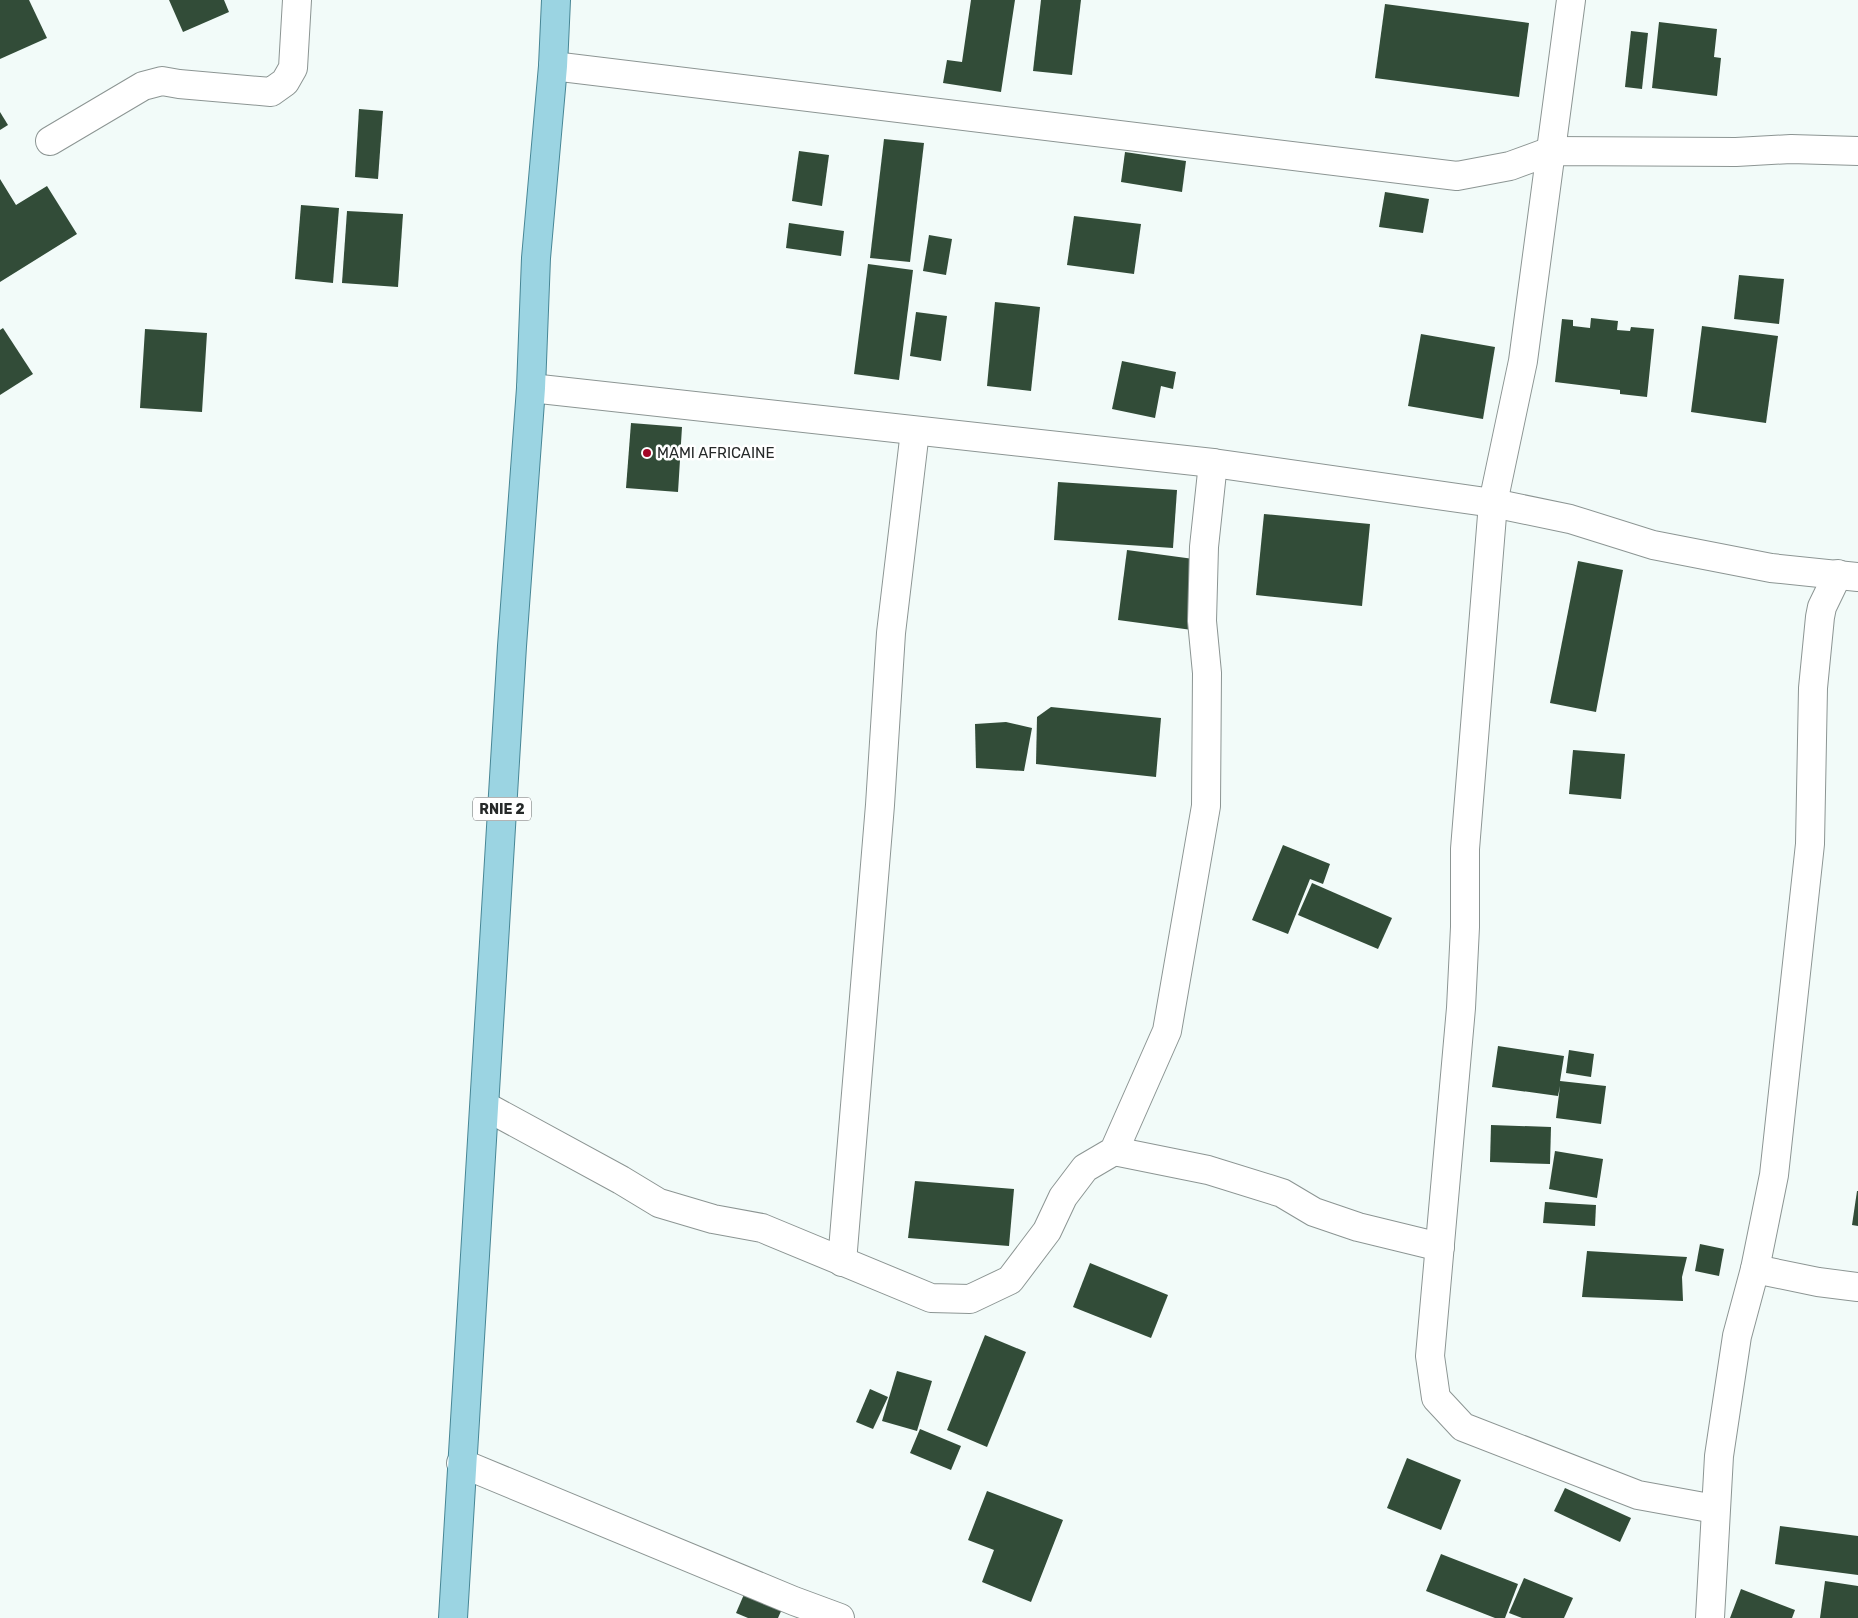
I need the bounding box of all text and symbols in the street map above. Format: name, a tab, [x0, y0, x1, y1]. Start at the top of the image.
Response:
place label: MAMI AFRICAINE	[657, 444, 775, 462]
marker: MAMI AFRICAINE	[641, 447, 653, 459]
road number: RNIE 2	[473, 798, 531, 821]

